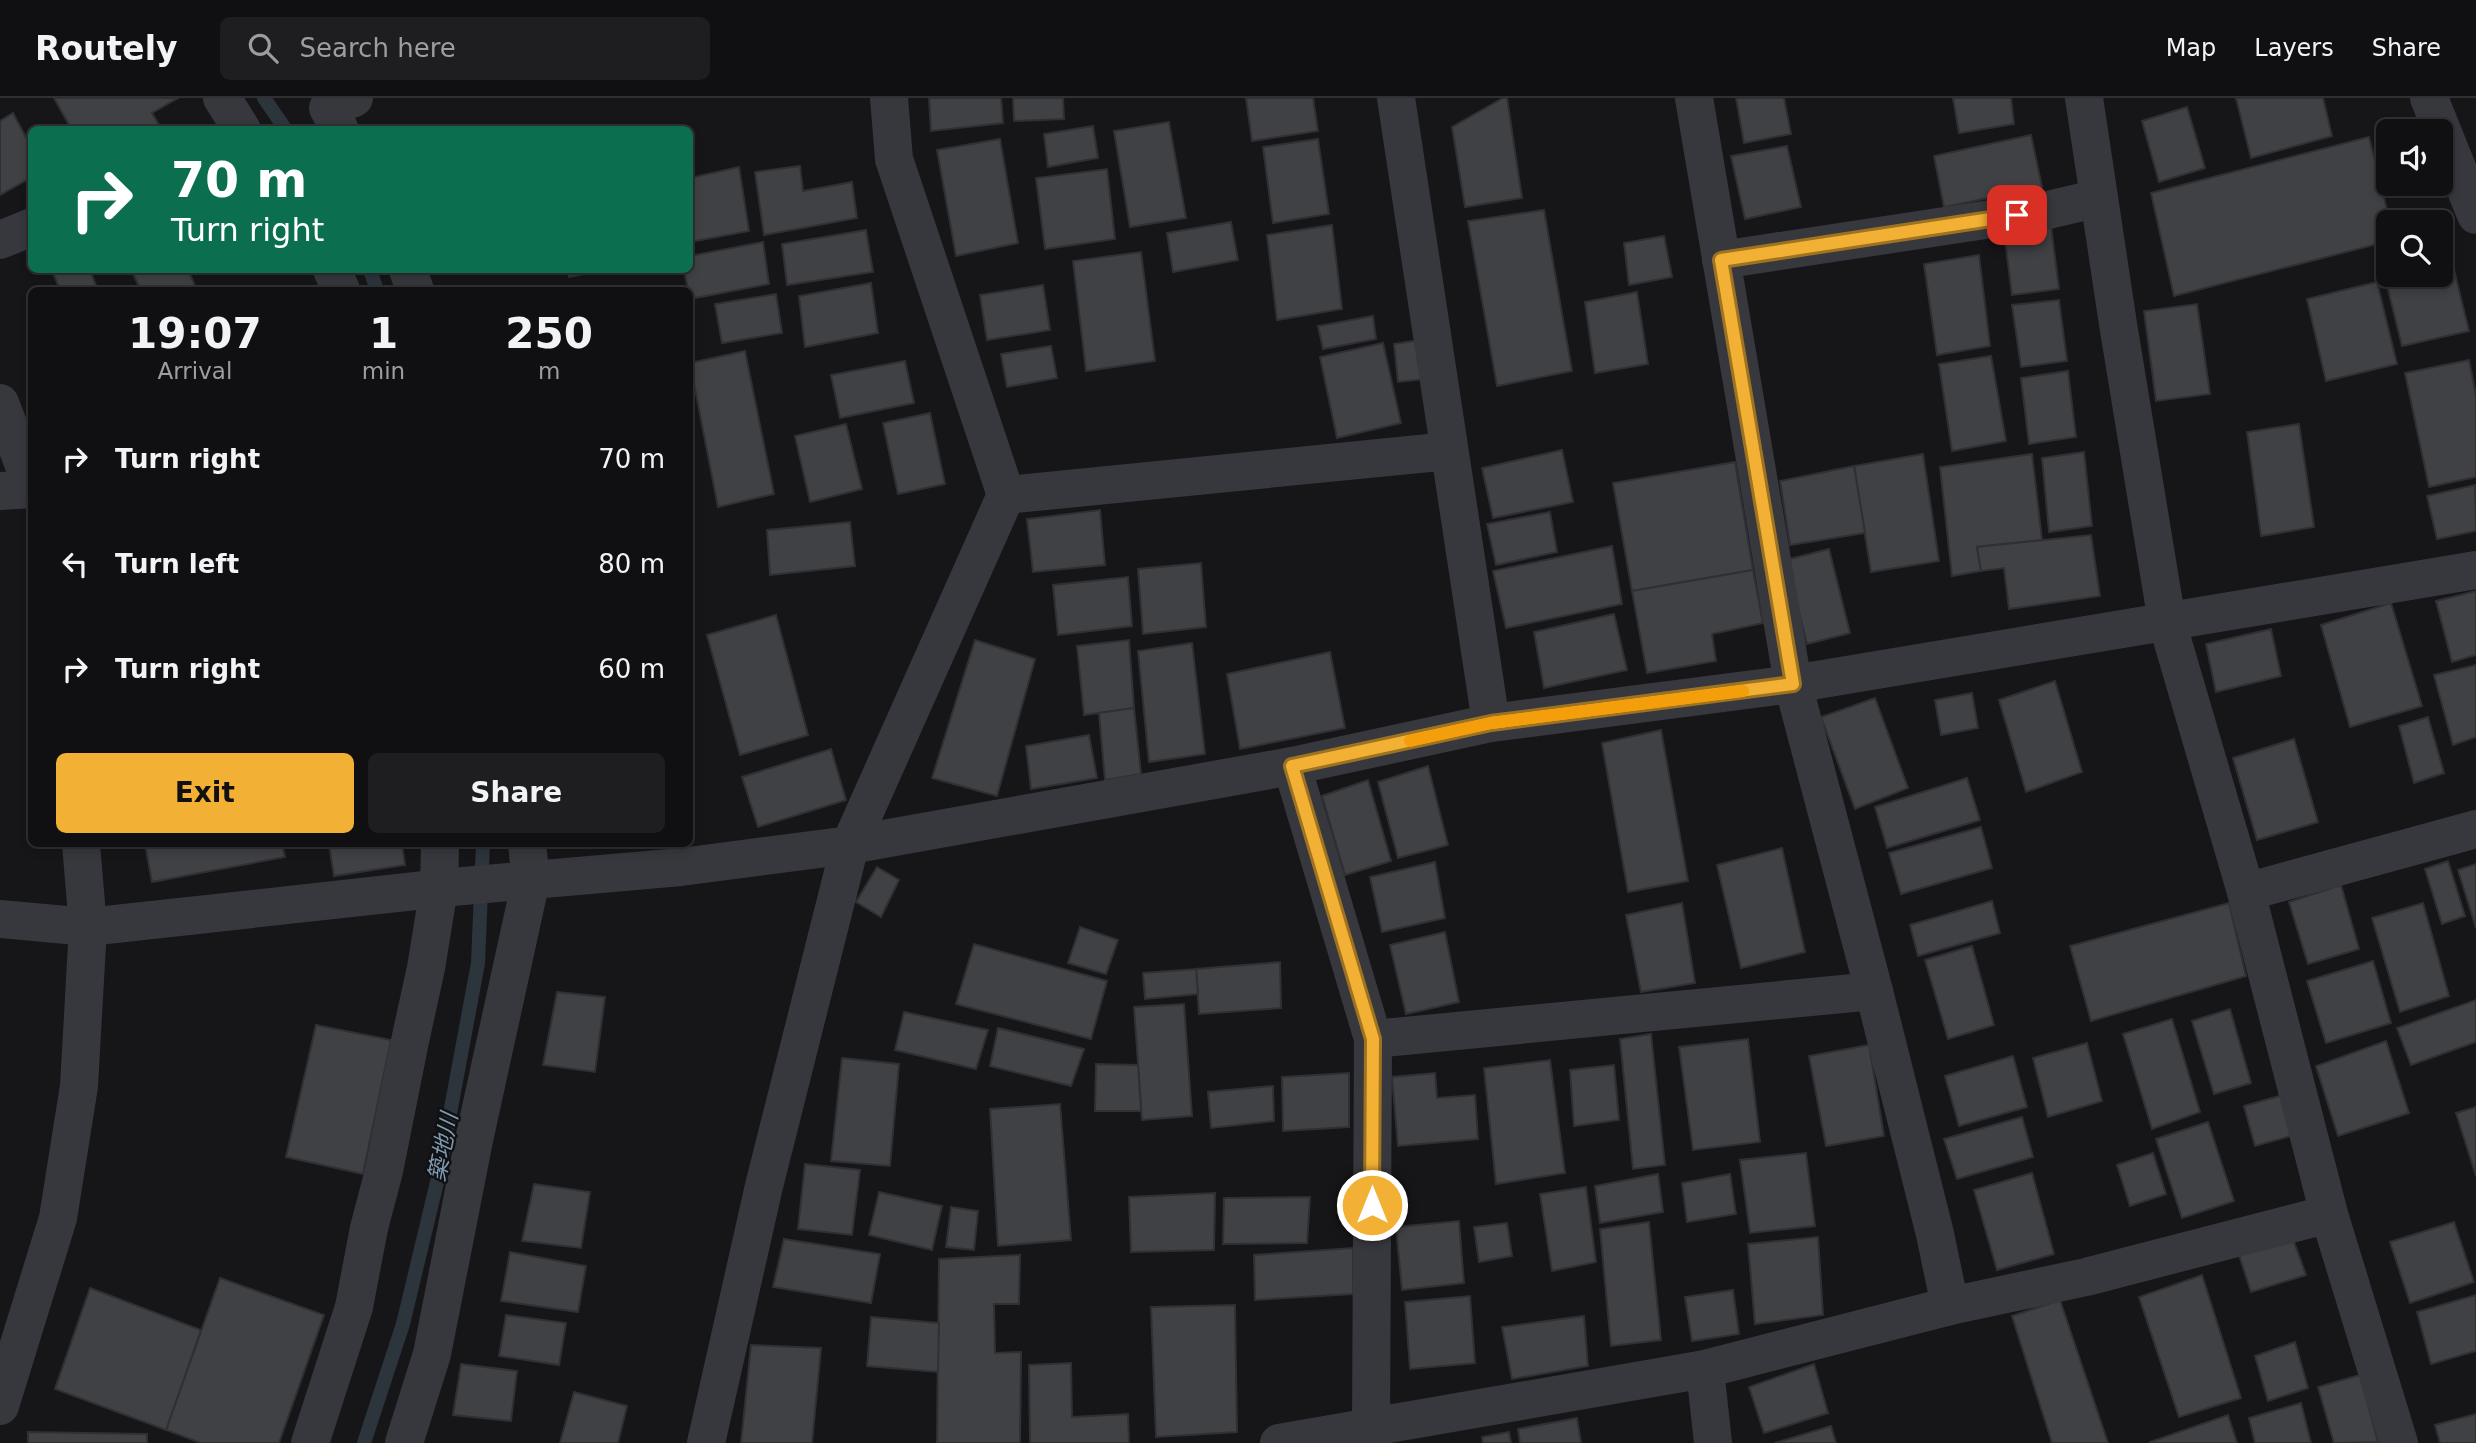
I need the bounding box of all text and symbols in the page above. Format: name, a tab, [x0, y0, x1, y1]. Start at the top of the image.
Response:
search box	[220, 17, 710, 80]
text: Routely	[35, 29, 178, 68]
icon: search	[244, 29, 282, 67]
text: Search here	[300, 33, 456, 63]
text: Map	[2166, 34, 2216, 62]
text: Layers	[2254, 34, 2334, 62]
text: Share	[2372, 34, 2441, 62]
map controls	[2376, 119, 2453, 287]
button: sound	[2376, 119, 2453, 196]
text: 70 m	[171, 152, 307, 209]
icon: right	[56, 154, 147, 245]
pin	[1987, 185, 2047, 245]
icon: arrive	[1998, 196, 2036, 234]
button: search	[2376, 210, 2453, 287]
text: Turn right	[171, 211, 324, 249]
text: 19:07	[128, 309, 262, 358]
text: 1	[369, 309, 398, 358]
text: 250	[505, 309, 593, 358]
text: Arrival	[158, 358, 232, 384]
text: min	[362, 358, 405, 384]
text: m	[538, 358, 560, 384]
icon: right	[56, 440, 94, 478]
text: Turn right	[115, 444, 260, 474]
text: 70 m	[598, 444, 665, 474]
icon: left	[56, 545, 94, 583]
text: Turn left	[115, 549, 239, 579]
text: 80 m	[598, 549, 665, 579]
icon: right	[56, 650, 94, 688]
text: Turn right	[115, 654, 260, 684]
text: 60 m	[598, 654, 665, 684]
button: Exit	[56, 753, 354, 833]
button: Share	[368, 753, 665, 833]
water label: 築地川	[424, 1108, 463, 1183]
position arrow	[1335, 1168, 1409, 1242]

